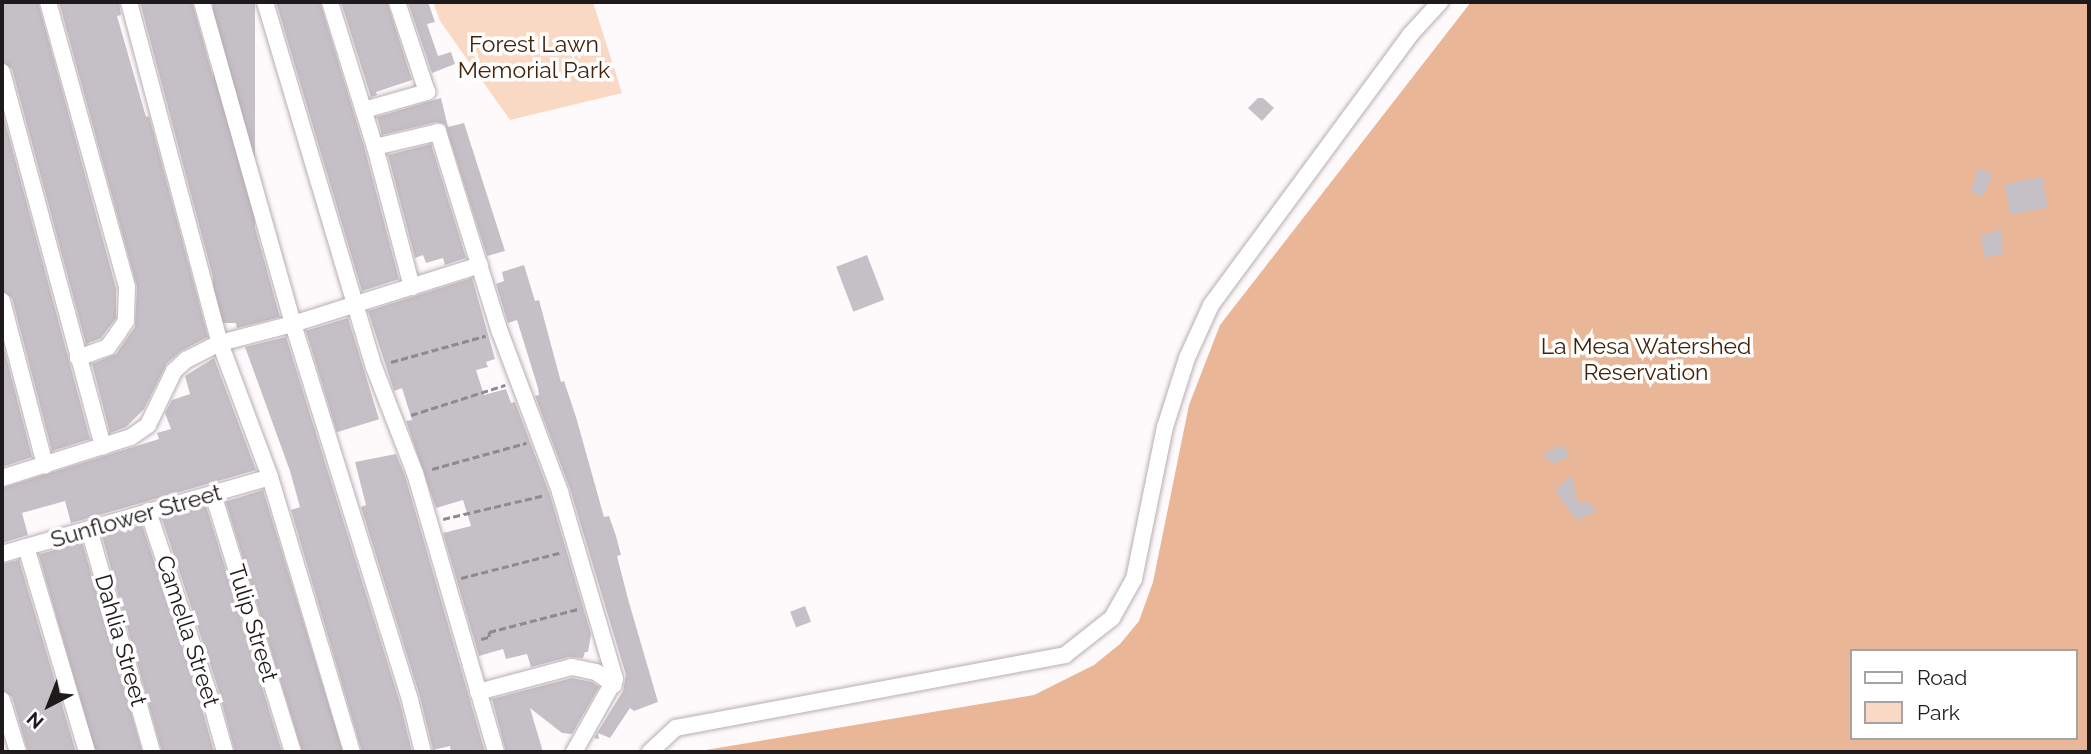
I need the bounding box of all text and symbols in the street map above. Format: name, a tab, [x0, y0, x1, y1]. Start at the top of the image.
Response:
park label: Forest Lawn Memorial Park	[457, 30, 611, 84]
park label: La Mesa Watershed Reservation	[1540, 332, 1752, 386]
street label: Sunflower Street	[47, 478, 225, 554]
street label: Camella Street	[151, 552, 225, 710]
street label: Tulip Street	[222, 561, 284, 685]
street label: Dahlia Street	[89, 571, 153, 709]
legend	[1850, 649, 2077, 740]
text: Road	[1917, 665, 1967, 690]
north arrow	[14, 670, 84, 740]
text: Park	[1917, 700, 1960, 725]
text: N	[22, 708, 48, 734]

